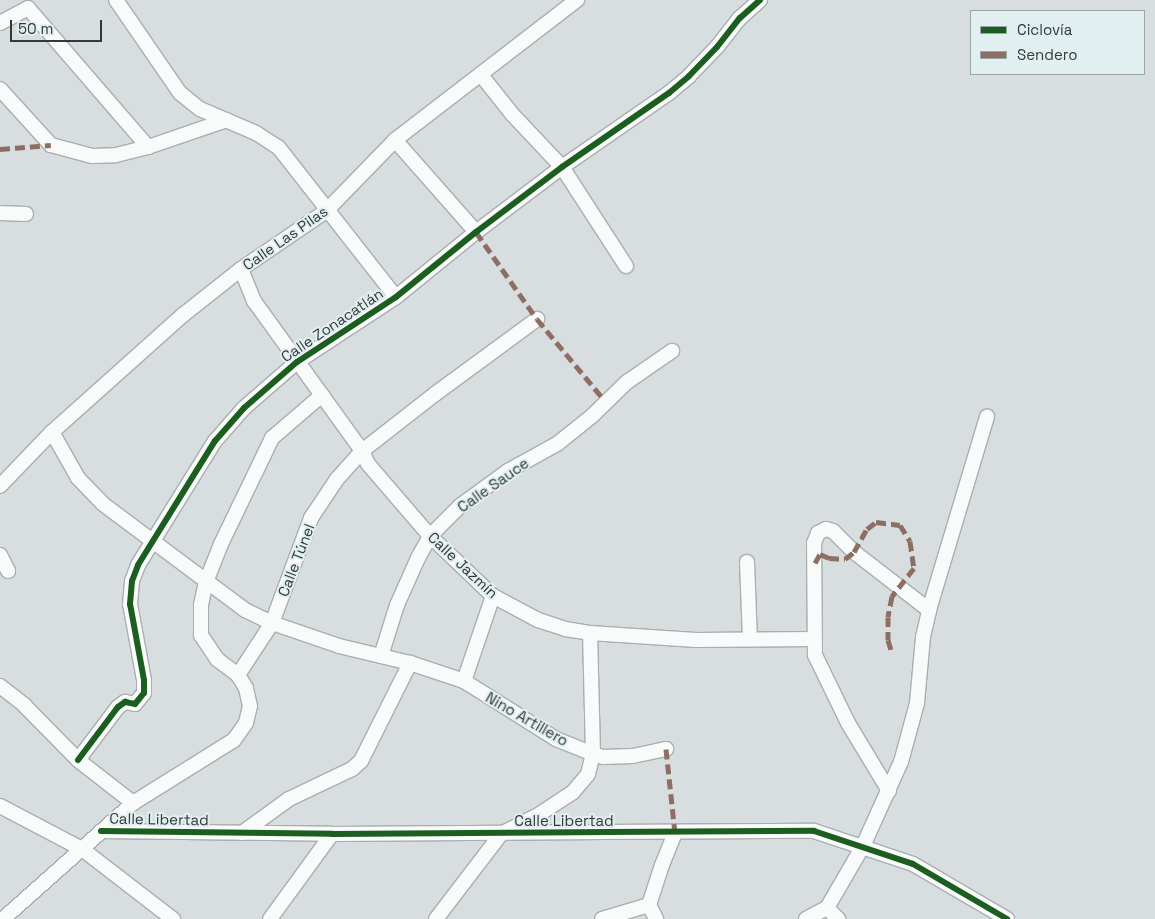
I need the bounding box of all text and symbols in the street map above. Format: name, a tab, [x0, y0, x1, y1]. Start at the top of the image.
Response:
scale bar	[12, 10, 105, 42]
legend	[970, 10, 1145, 75]
text: 50 m	[18, 19, 53, 38]
text: Ciclovía	[1017, 20, 1072, 39]
text: Sendero	[1017, 45, 1077, 64]
street label: Calle Las Pilas	[239, 202, 331, 274]
street label: Calle Zonacatlán	[278, 284, 386, 366]
street label: Calle Sauce	[454, 454, 532, 516]
street label: Calle Túnel	[274, 521, 318, 599]
street label: Calle Jazmín	[424, 528, 502, 602]
street label: Nino Artillero	[482, 688, 572, 750]
street label: Calle Libertad	[109, 809, 209, 829]
street label: Calle Libertad	[514, 812, 614, 830]

